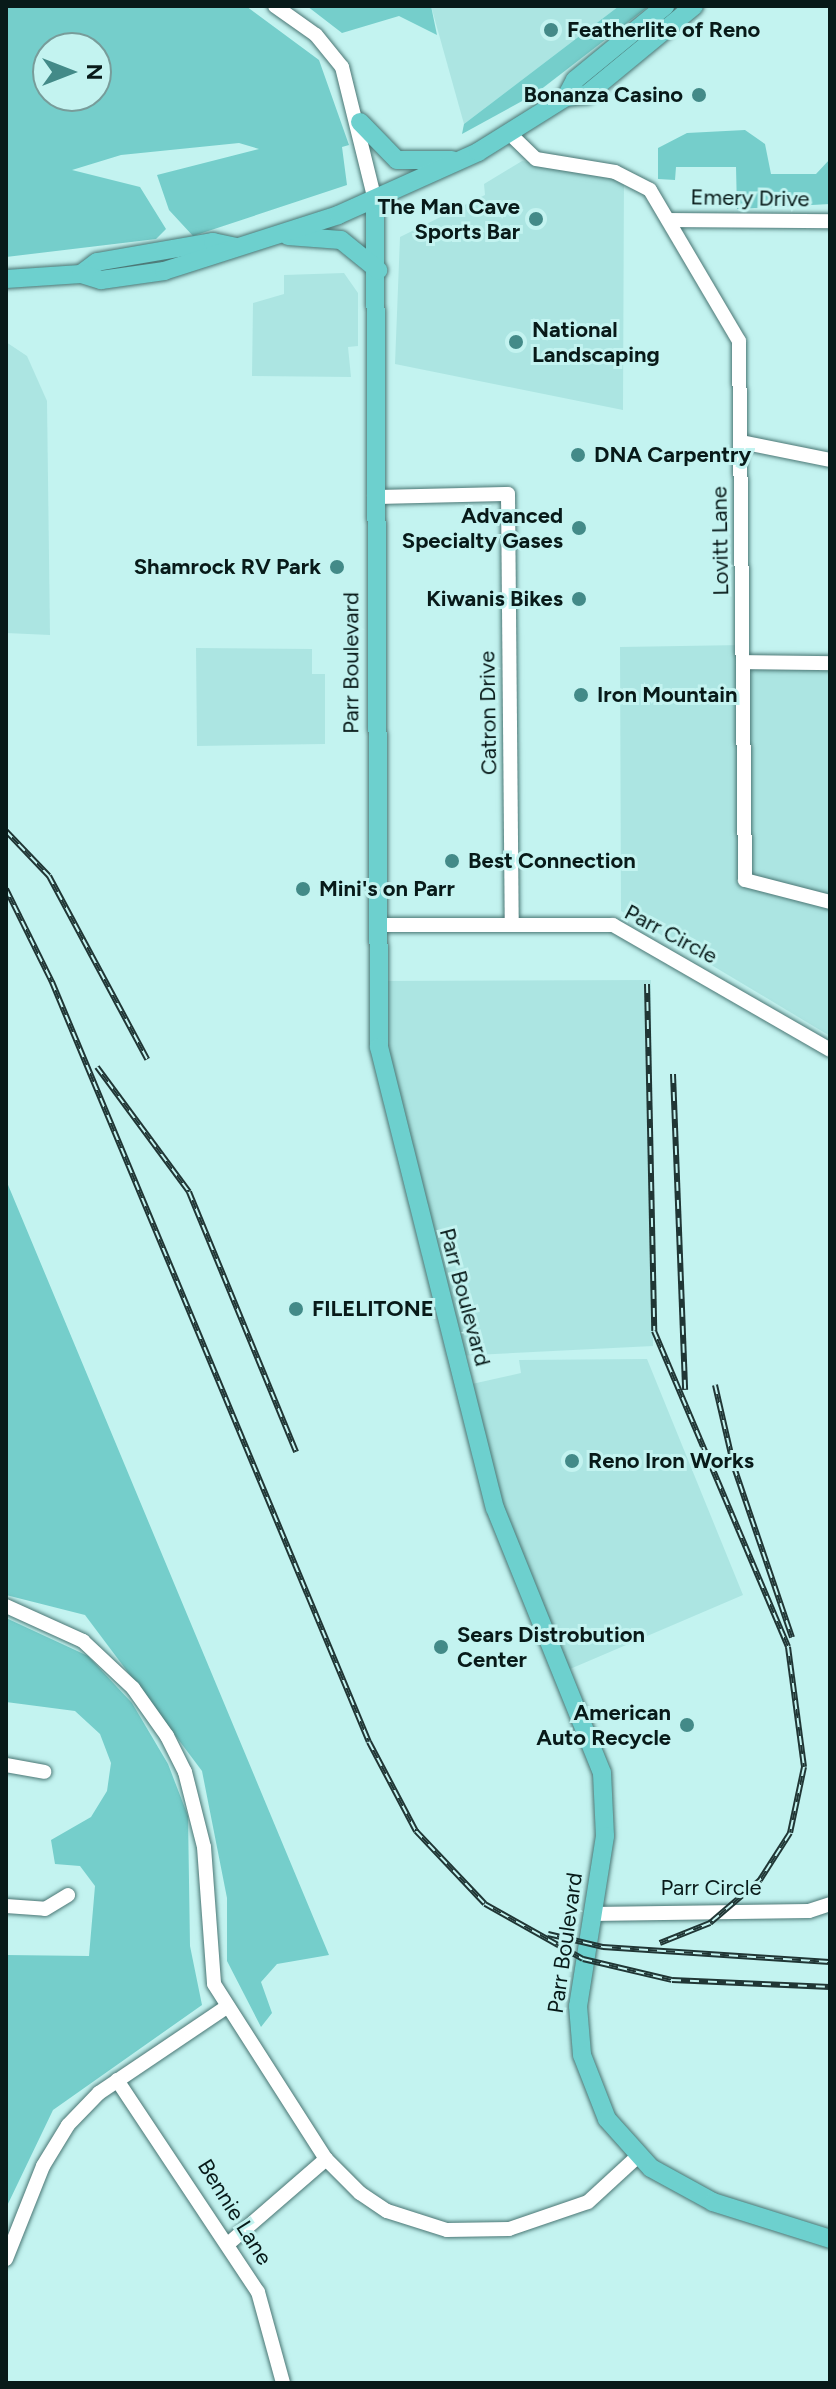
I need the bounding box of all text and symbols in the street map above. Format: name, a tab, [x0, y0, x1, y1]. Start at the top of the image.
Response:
place label: Featherlite of Reno	[567, 17, 760, 43]
marker: Featherlite of Reno	[542, 21, 560, 39]
north arrow	[32, 32, 112, 112]
text: N	[81, 63, 108, 81]
place label: Bonanza Casino	[524, 82, 683, 108]
marker: Bonanza Casino	[690, 86, 708, 104]
street label: Emery Drive	[690, 184, 810, 212]
place label: The Man Cave Sports Bar	[377, 193, 520, 244]
marker: The Man Cave Sports Bar	[527, 210, 545, 228]
place label: National Landscaping	[532, 316, 660, 368]
marker: National Landscaping	[507, 333, 525, 351]
place label: DNA Carpentry	[594, 442, 751, 468]
marker: DNA Carpentry	[569, 446, 587, 464]
street label: Lovitt Lane	[706, 486, 734, 596]
place label: Advanced Specialty Gases	[402, 502, 563, 554]
marker: Advanced Specialty Gases	[570, 519, 588, 537]
place label: Shamrock RV Park	[134, 554, 321, 580]
marker: Shamrock RV Park	[328, 558, 346, 576]
place label: Kiwanis Bikes	[426, 586, 563, 612]
marker: Kiwanis Bikes	[570, 590, 588, 608]
street label: Parr Boulevard	[338, 592, 364, 734]
street label: Catron Drive	[474, 651, 502, 775]
place label: Iron Mountain	[597, 682, 737, 708]
marker: Iron Mountain	[572, 686, 590, 704]
place label: Best Connection	[468, 848, 636, 874]
marker: Best Connection	[443, 852, 461, 870]
place label: Mini's on Parr	[319, 876, 455, 902]
marker: Mini's on Parr	[294, 880, 312, 898]
street label: Parr Circle	[620, 899, 722, 969]
street label: Parr Boulevard	[434, 1225, 496, 1369]
place label: FILELITONE	[312, 1296, 434, 1322]
marker: FILELITONE	[287, 1300, 305, 1318]
place label: Reno Iron Works	[588, 1448, 754, 1474]
marker: Reno Iron Works	[563, 1452, 581, 1470]
place label: Sears Distrobution Center	[457, 1621, 645, 1672]
marker: Sears Distrobution Center	[432, 1638, 450, 1656]
place label: American Auto Recycle	[536, 1699, 671, 1750]
marker: American Auto Recycle	[678, 1716, 696, 1734]
street label: Parr Boulevard	[542, 1871, 588, 2015]
street label: Parr Circle	[660, 1875, 762, 1901]
street label: Bennie Lane	[192, 2154, 278, 2270]

